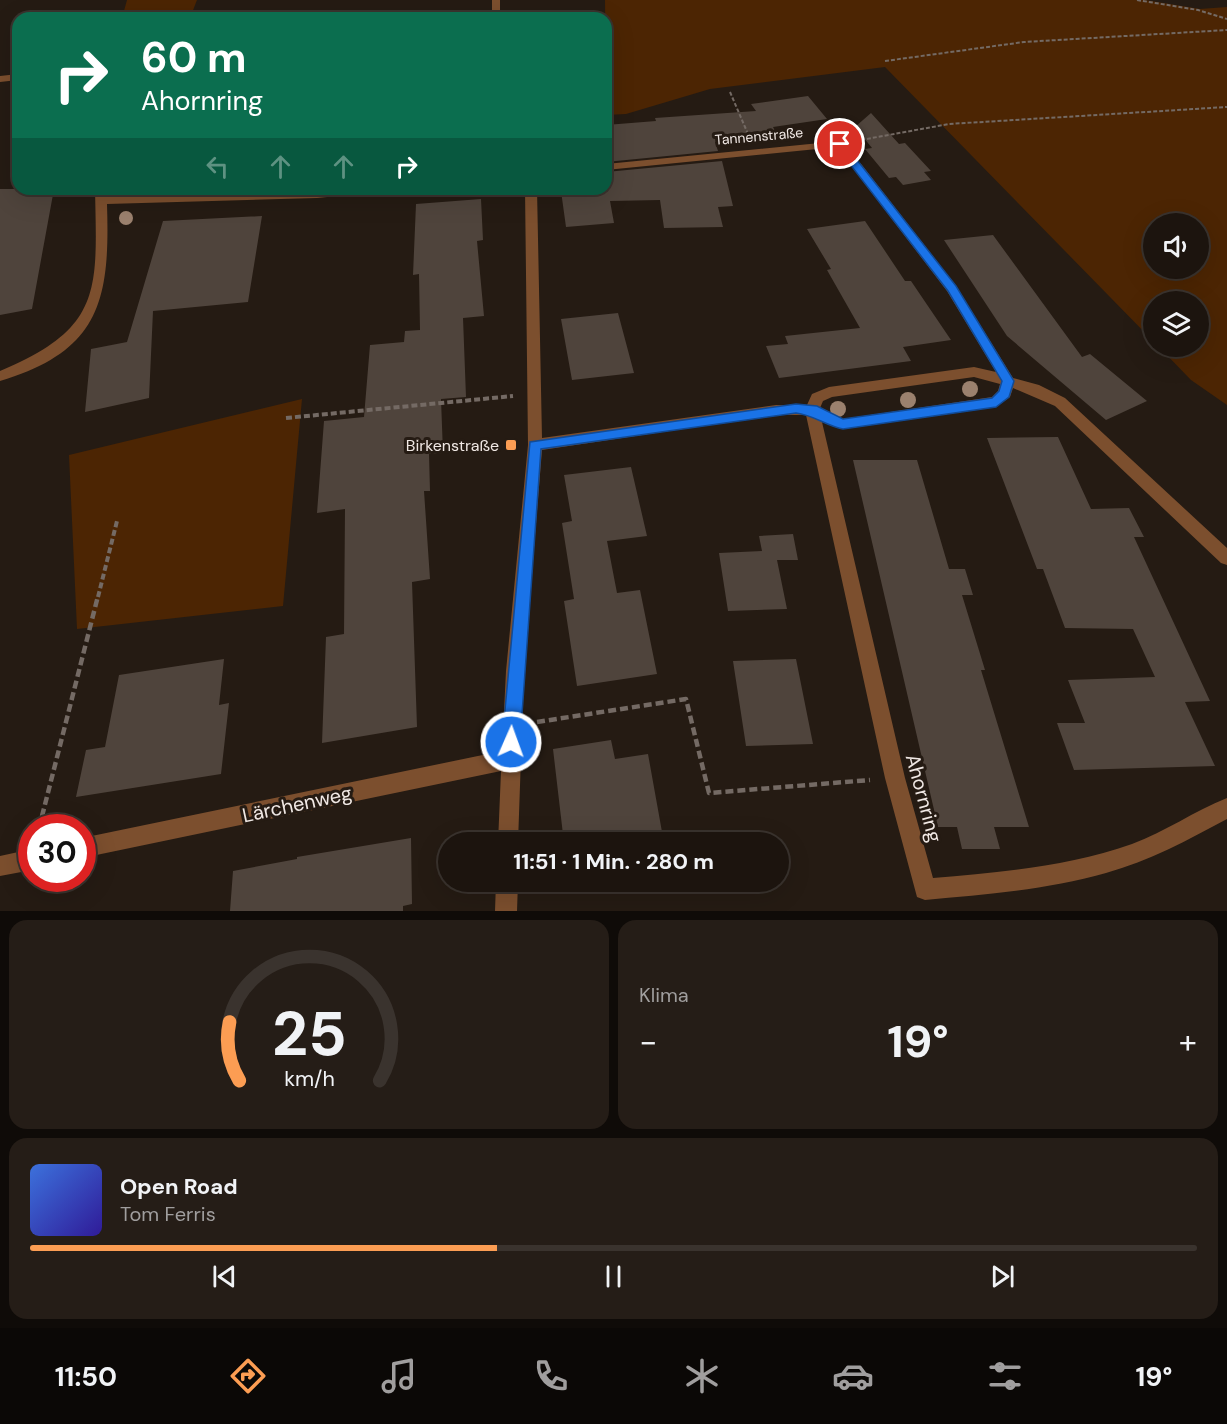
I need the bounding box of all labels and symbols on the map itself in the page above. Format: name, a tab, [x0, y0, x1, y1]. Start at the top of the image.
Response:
pin	[814, 118, 865, 169]
street label: Tannenstraße	[714, 123, 804, 149]
place label: Birkenstraße	[406, 435, 499, 456]
marker: Birkenstraße	[504, 438, 518, 452]
position arrow	[479, 710, 543, 774]
street label: Ahornring	[900, 751, 948, 845]
street label: Lärchenweg	[240, 780, 354, 828]
speed limit sign: 30	[18, 814, 96, 892]

